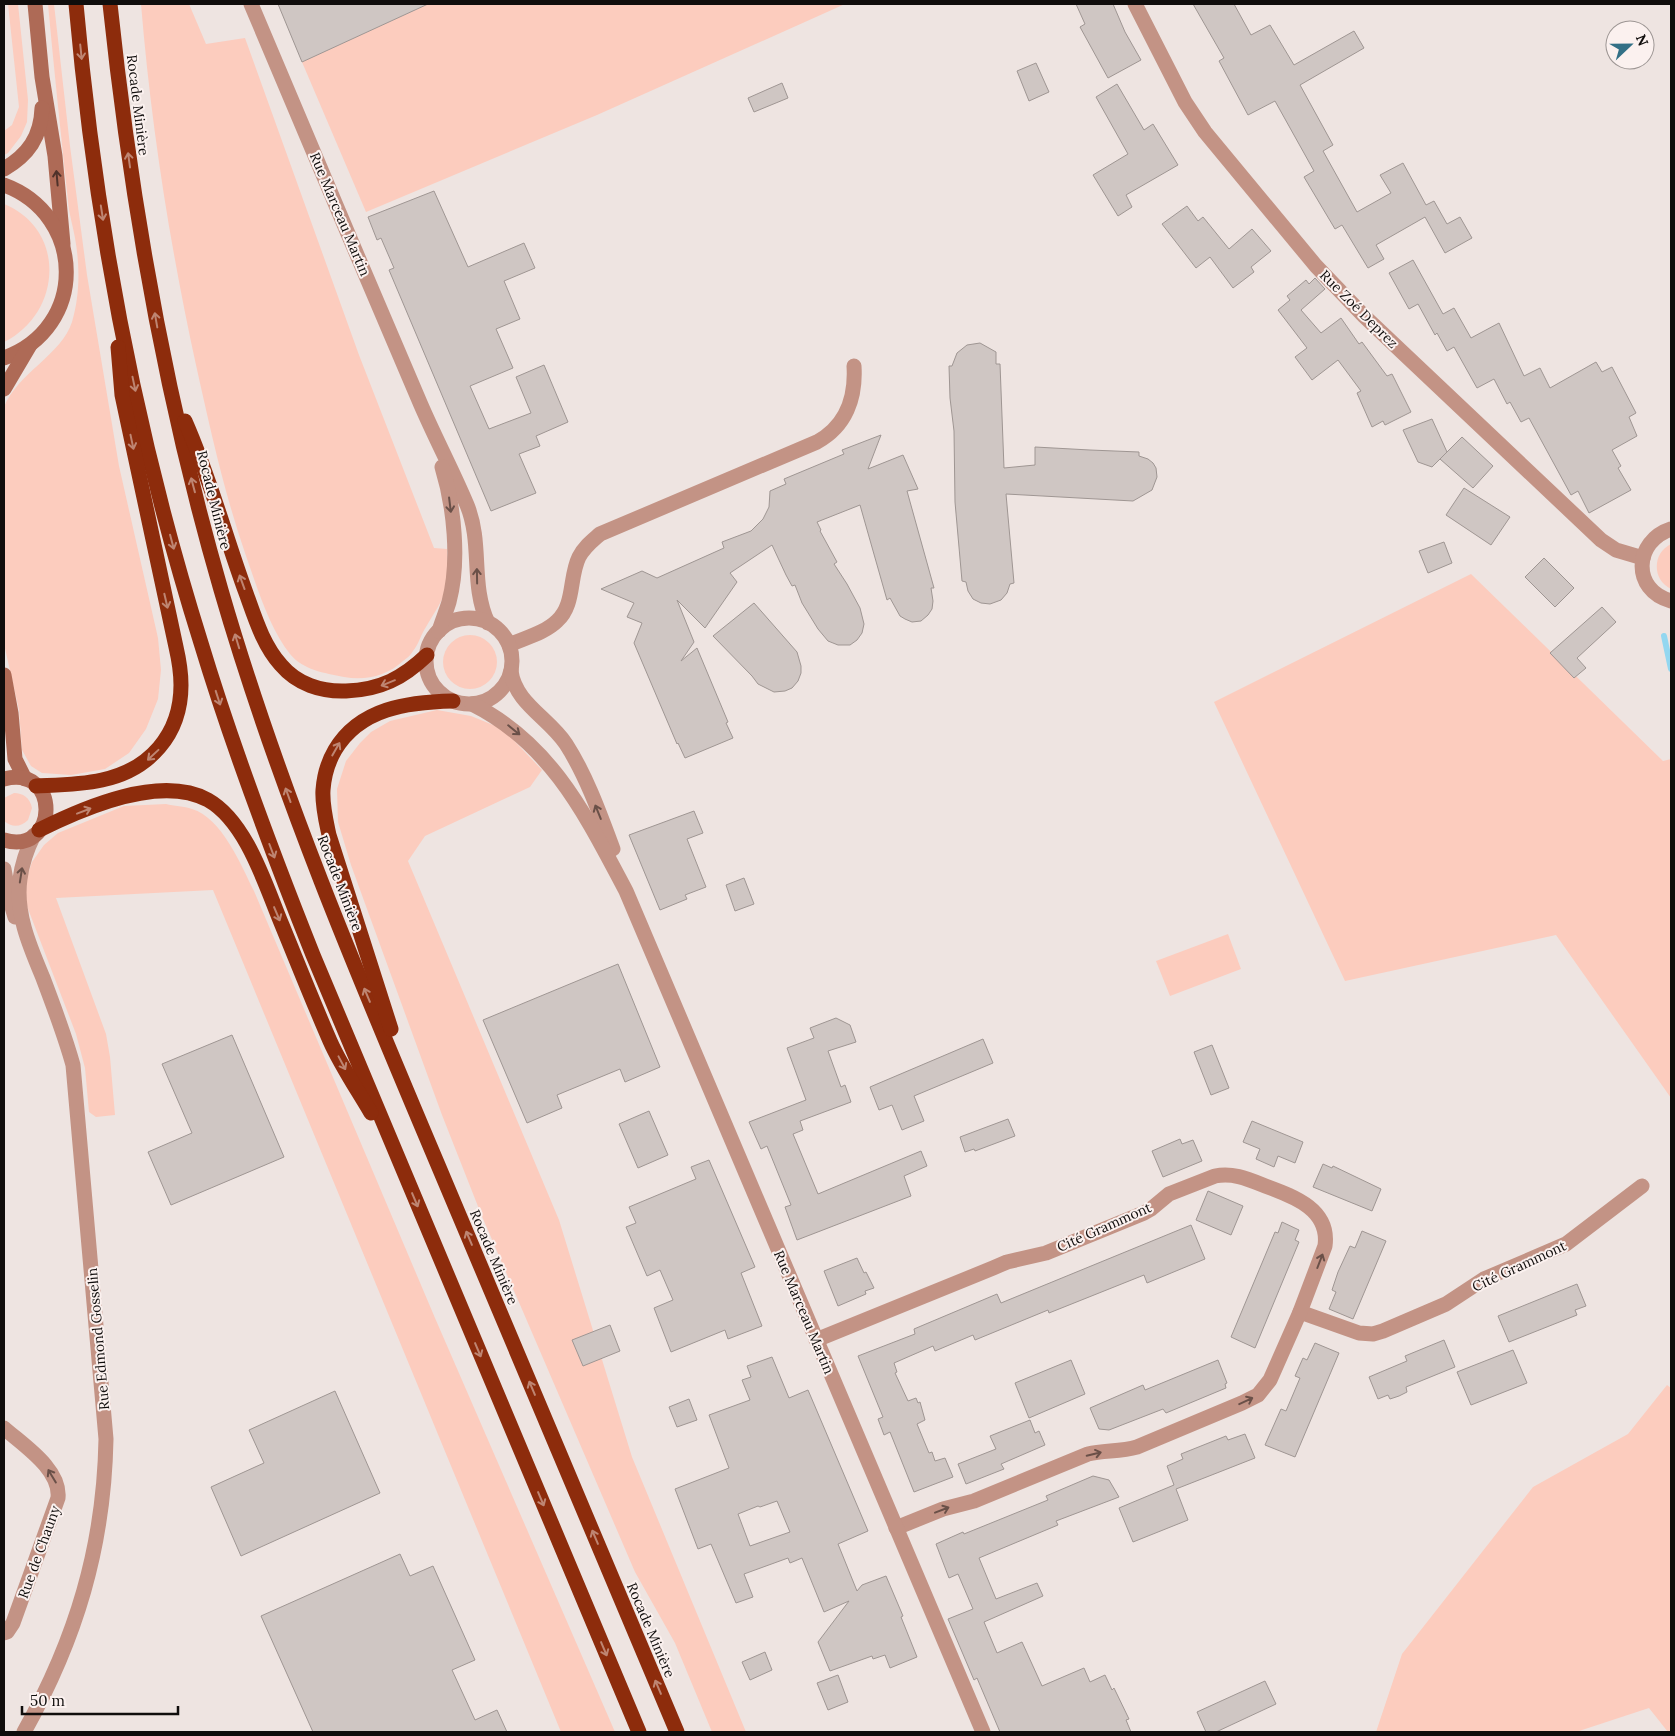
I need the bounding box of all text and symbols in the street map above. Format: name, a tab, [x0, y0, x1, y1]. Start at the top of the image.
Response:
north arrow	[1605, 20, 1655, 70]
text: N	[1632, 32, 1652, 49]
one-way arrow	[76, 44, 86, 60]
street label: Rocade Minière	[123, 54, 153, 157]
street label: Rue Marceau Martin	[306, 149, 374, 279]
one-way arrow	[123, 153, 133, 169]
one-way arrow	[52, 171, 62, 187]
one-way arrow	[97, 205, 107, 221]
street label: Rue Zoé Deprez	[1316, 266, 1402, 352]
one-way arrow	[150, 313, 160, 329]
one-way arrow	[130, 376, 139, 392]
one-way arrow	[128, 434, 137, 450]
street label: Rocade Minière	[193, 449, 235, 552]
one-way arrow	[187, 477, 197, 493]
one-way arrow	[445, 497, 455, 513]
one-way arrow	[168, 534, 177, 550]
one-way arrow	[472, 568, 482, 584]
one-way arrow	[237, 575, 246, 590]
one-way arrow	[162, 593, 171, 609]
one-way arrow	[231, 634, 241, 650]
one-way arrow	[380, 679, 395, 688]
one-way arrow	[214, 690, 224, 706]
one-way arrow	[507, 724, 520, 735]
one-way arrow	[332, 742, 342, 757]
one-way arrow	[146, 749, 159, 761]
one-way arrow	[283, 788, 292, 803]
one-way arrow	[593, 805, 602, 820]
one-way arrow	[76, 806, 91, 815]
street label: Rocade Minière	[313, 832, 367, 934]
one-way arrow	[268, 843, 277, 859]
one-way arrow	[16, 867, 26, 883]
one-way arrow	[273, 906, 283, 921]
one-way arrow	[362, 988, 372, 1003]
one-way arrow	[337, 1055, 347, 1070]
one-way arrow	[411, 1192, 421, 1207]
street label: Cité Grammont	[1054, 1198, 1155, 1256]
street label: Rocade Minière	[466, 1207, 522, 1308]
one-way arrow	[463, 1231, 473, 1246]
street label: Cité Grammont	[1469, 1236, 1569, 1296]
street label: Rue Marceau Martin	[770, 1247, 838, 1377]
one-way arrow	[1316, 1254, 1325, 1269]
street label: Rue Edmond Gosselin	[83, 1267, 113, 1411]
one-way arrow	[475, 1342, 484, 1357]
one-way arrow	[526, 1381, 536, 1396]
one-way arrow	[1238, 1396, 1253, 1406]
one-way arrow	[1085, 1449, 1101, 1458]
one-way arrow	[46, 1469, 56, 1483]
one-way arrow	[537, 1491, 547, 1506]
street label: Rue de Chauny	[14, 1503, 64, 1601]
one-way arrow	[933, 1505, 949, 1514]
one-way arrow	[589, 1530, 598, 1545]
street label: Rocade Minière	[623, 1580, 679, 1681]
one-way arrow	[600, 1641, 610, 1656]
one-way arrow	[652, 1680, 662, 1695]
scale bar	[22, 1684, 179, 1716]
text: 50 m	[30, 1691, 65, 1710]

